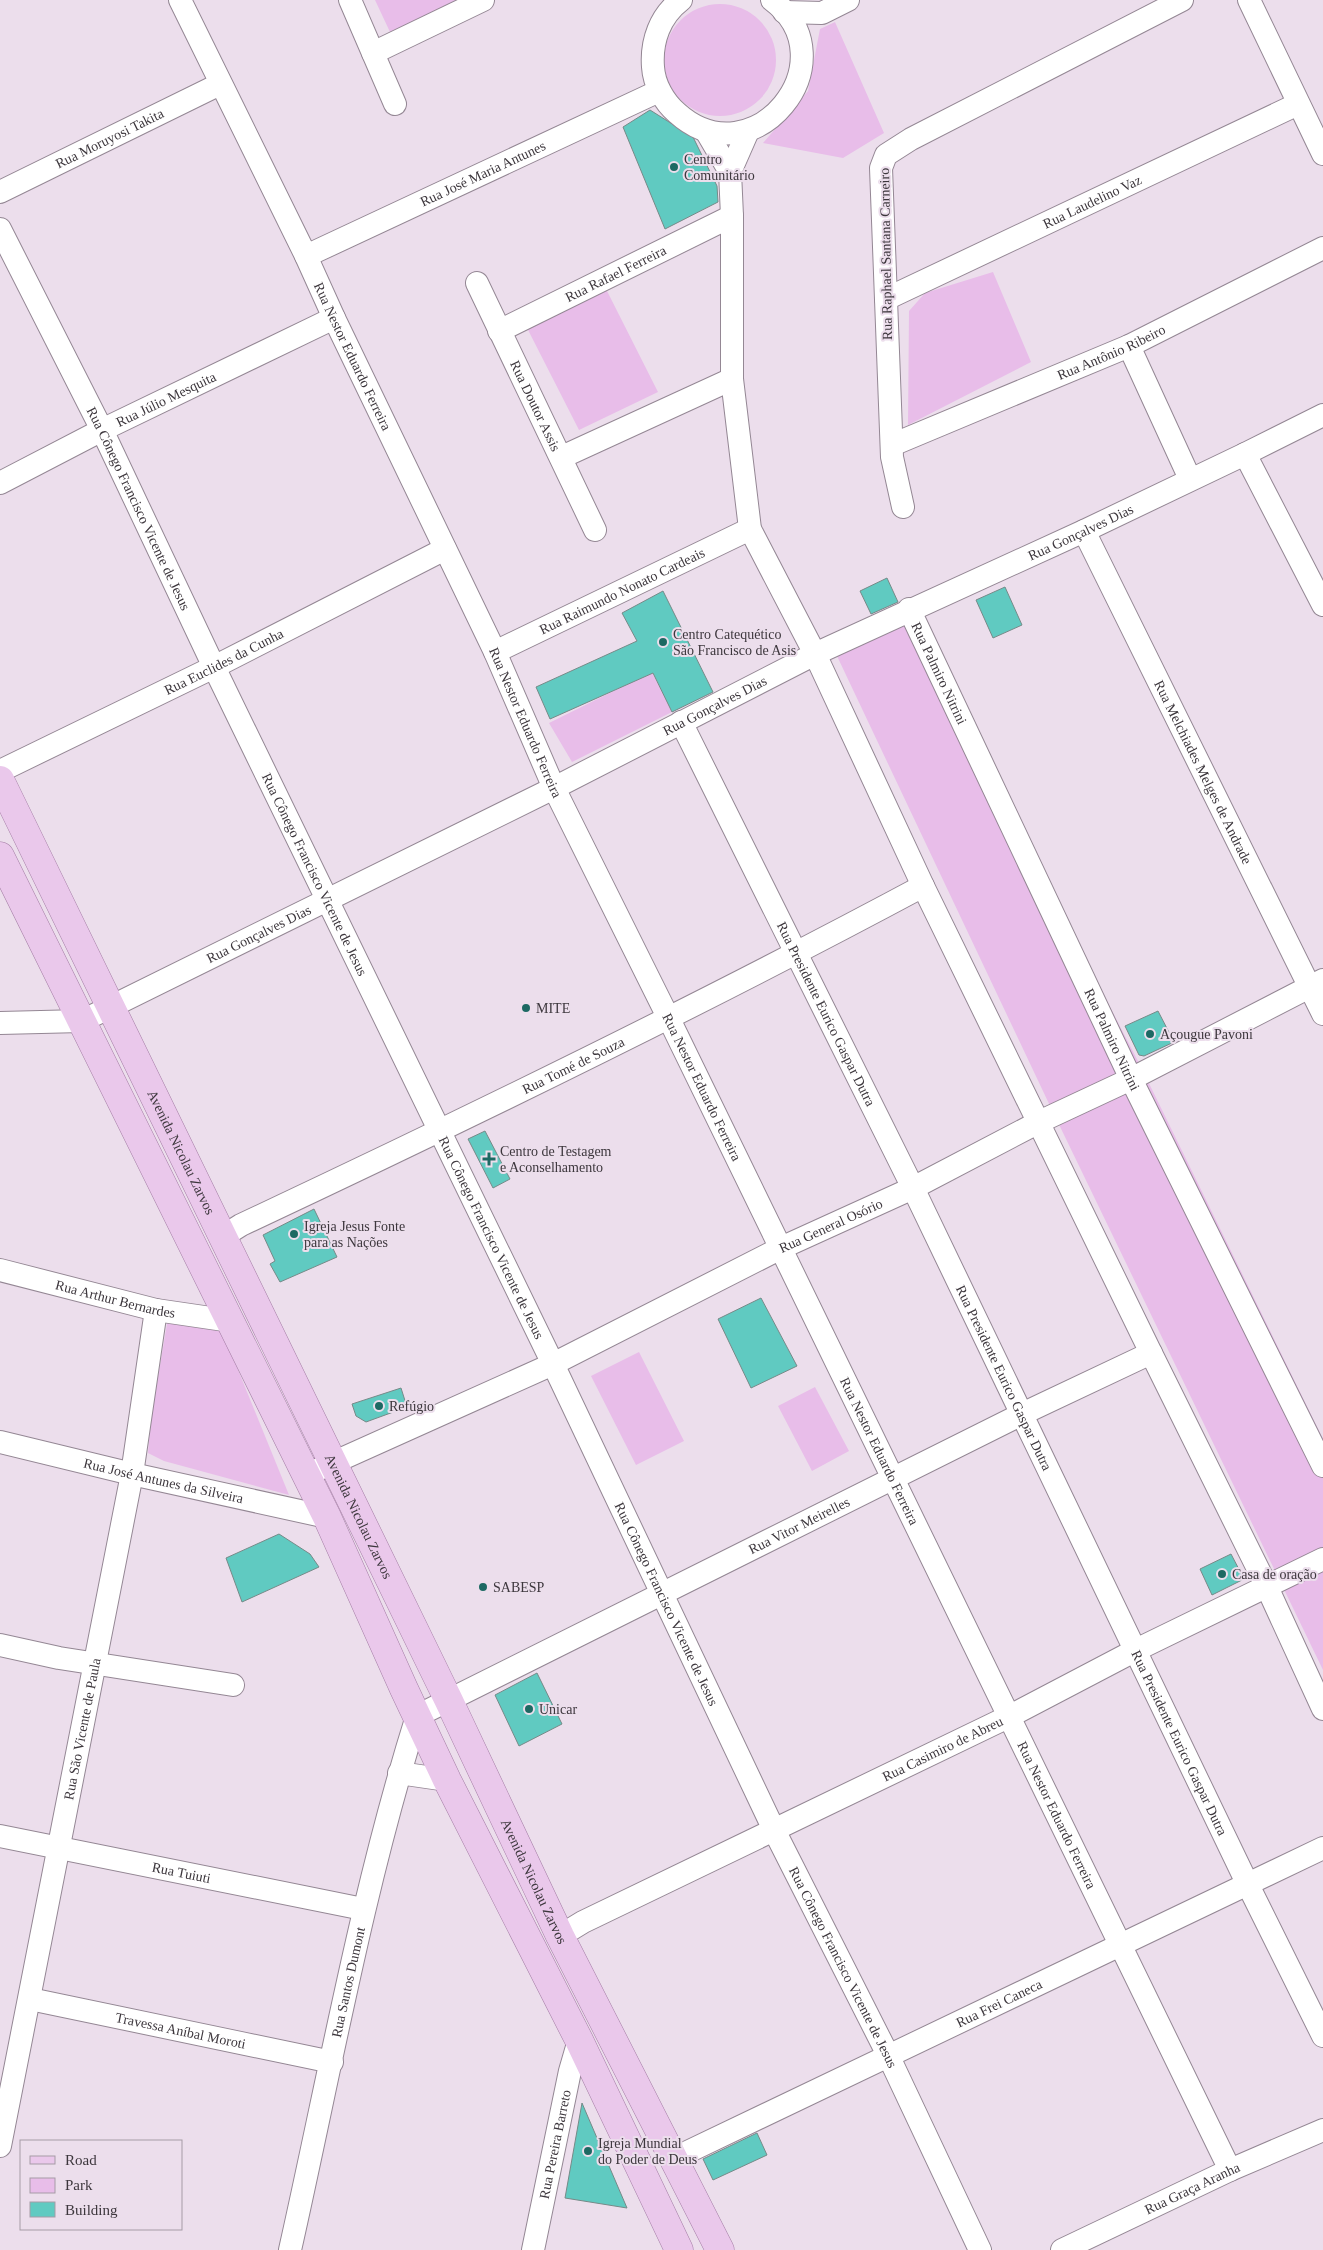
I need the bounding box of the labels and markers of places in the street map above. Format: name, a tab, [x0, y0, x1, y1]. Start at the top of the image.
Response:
place label: Centro Comunitário	[684, 152, 755, 183]
marker: Centro Comunitário	[668, 161, 680, 173]
place label: Centro Catequético São Francisco de Asis	[673, 627, 796, 658]
marker: Centro Catequético São Francisco de Asis	[657, 636, 669, 648]
place label: MITE	[536, 1001, 570, 1016]
marker: MITE	[520, 1002, 532, 1014]
place label: Açougue Pavoni	[1160, 1027, 1253, 1042]
marker: Açougue Pavoni	[1144, 1028, 1156, 1040]
place label: Centro de Testagem e Aconselhamento	[500, 1144, 612, 1175]
marker: Centro de Testagem e Aconselhamento	[482, 1152, 496, 1166]
place label: Igreja Jesus Fonte para as Nações	[304, 1219, 405, 1250]
marker: Igreja Jesus Fonte para as Nações	[288, 1228, 300, 1240]
place label: Refúgio	[389, 1399, 434, 1414]
marker: Refúgio	[373, 1400, 385, 1412]
place label: Casa de oração	[1232, 1567, 1317, 1582]
marker: Casa de oração	[1216, 1568, 1228, 1580]
place label: SABESP	[493, 1580, 545, 1595]
marker: SABESP	[477, 1581, 489, 1593]
place label: Unicar	[539, 1702, 577, 1717]
marker: Unicar	[523, 1703, 535, 1715]
place label: Igreja Mundial do Poder de Deus	[598, 2136, 697, 2167]
marker: Igreja Mundial do Poder de Deus	[582, 2145, 594, 2157]

